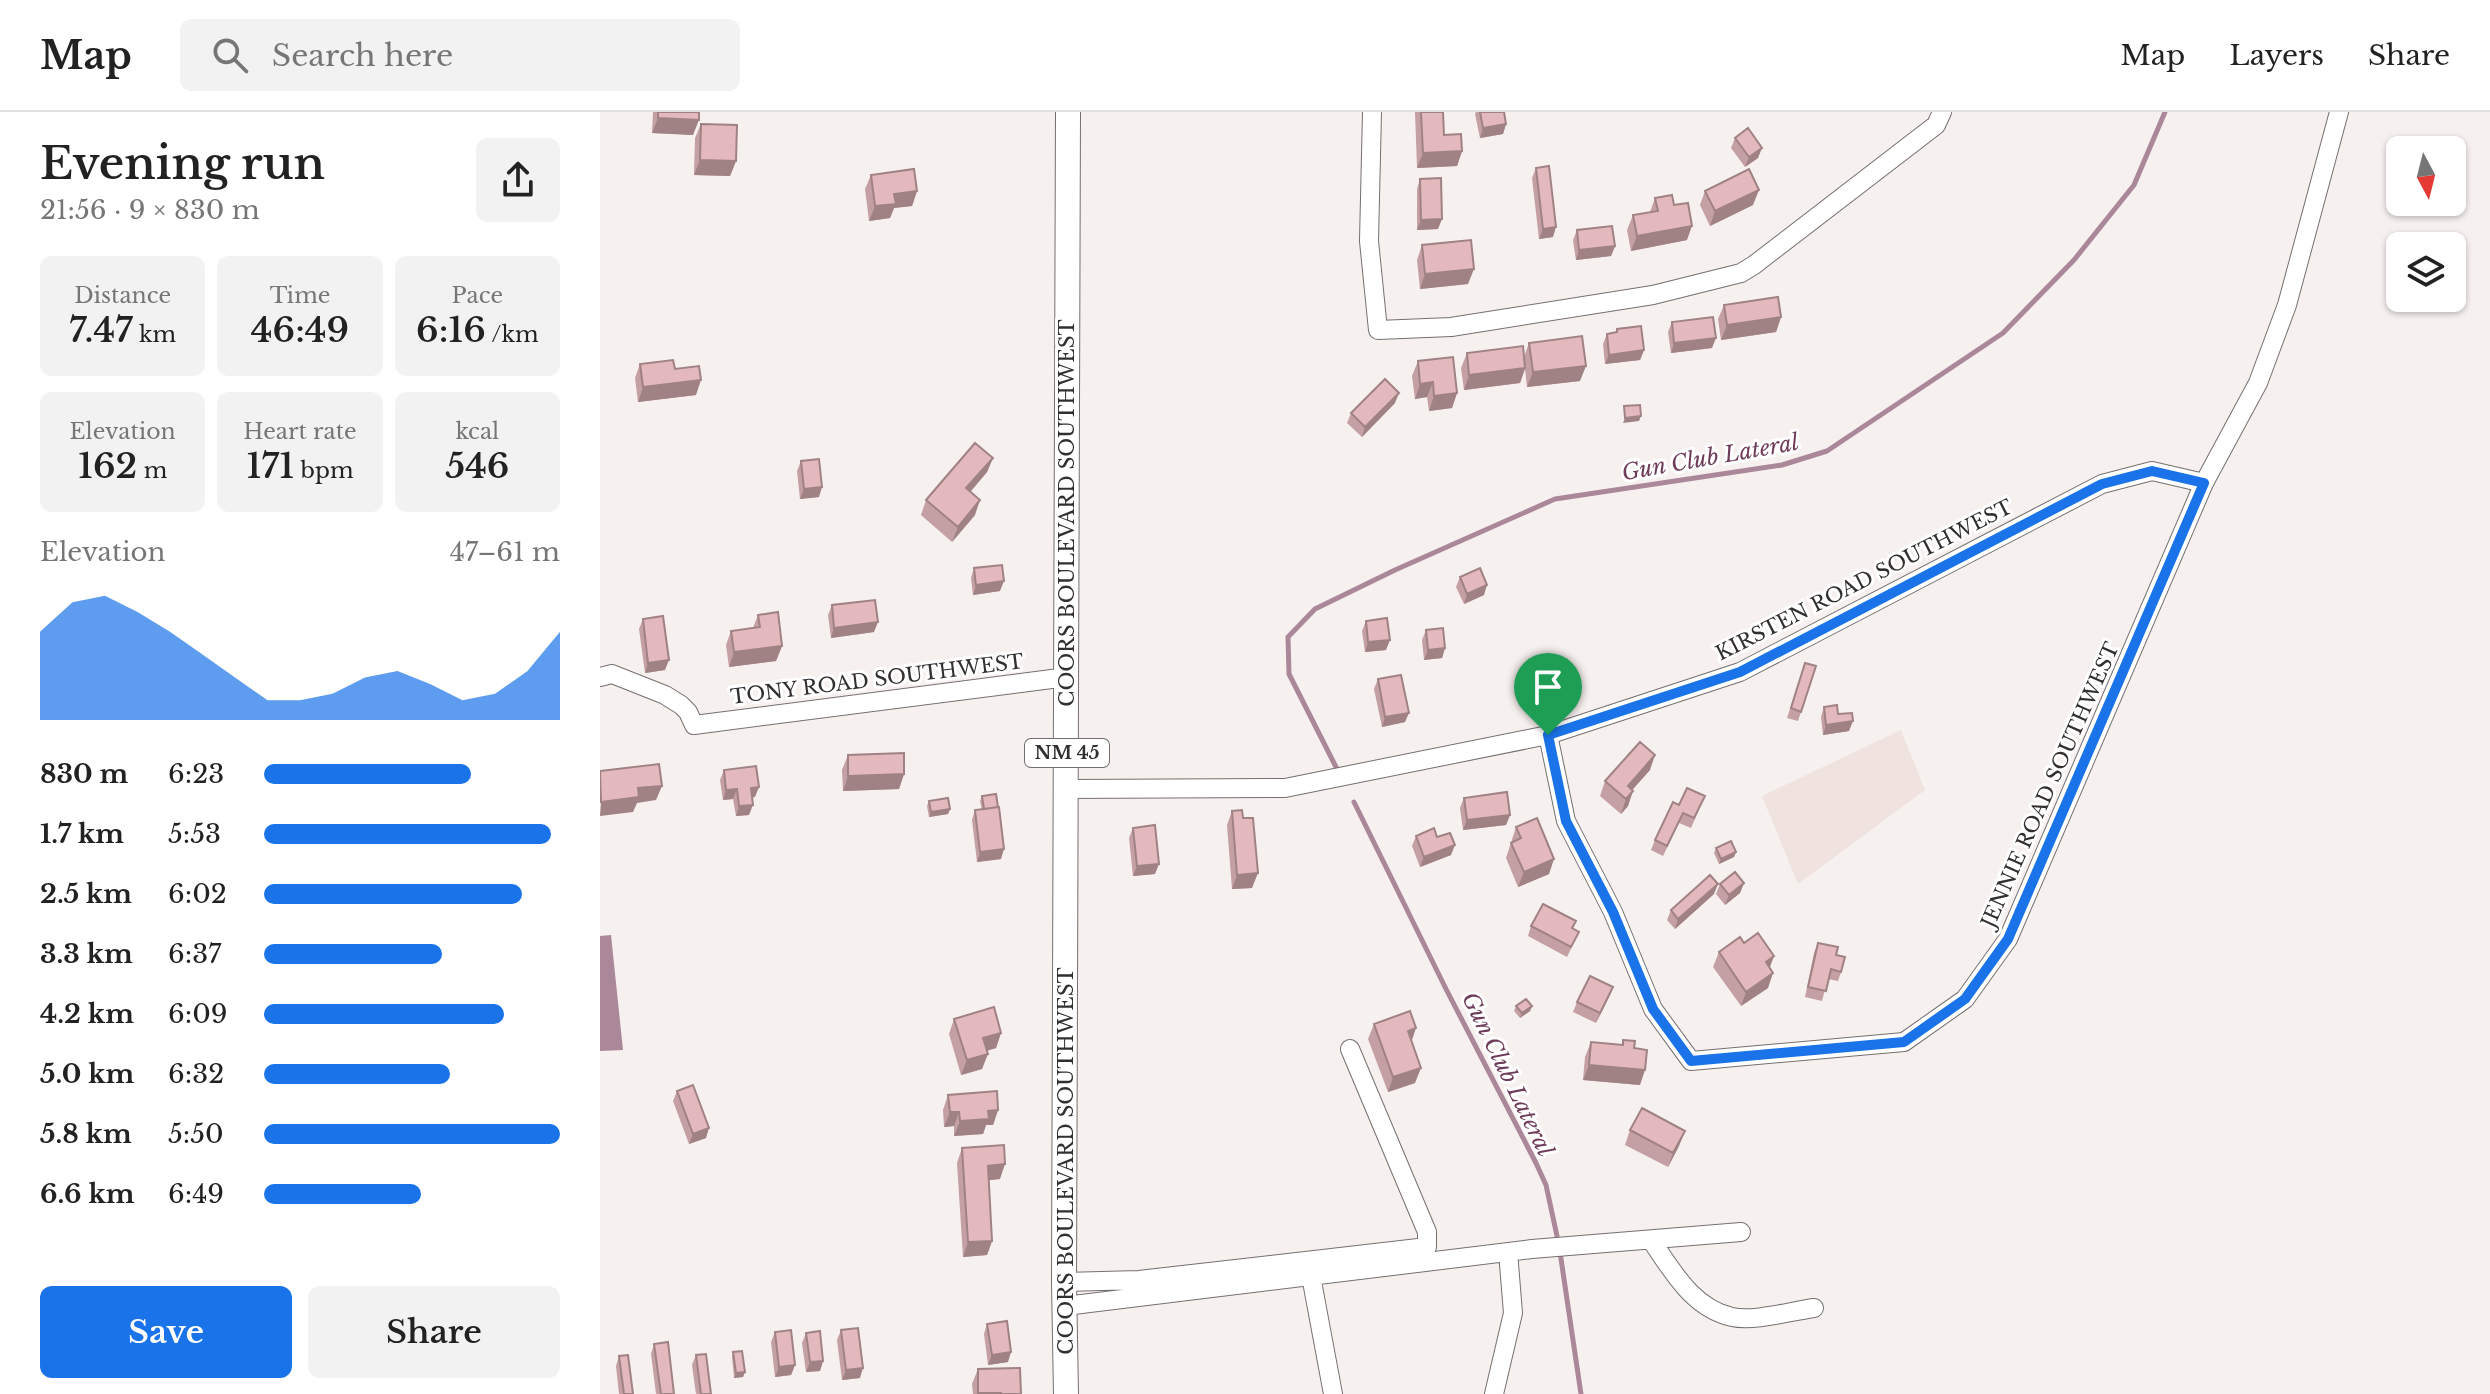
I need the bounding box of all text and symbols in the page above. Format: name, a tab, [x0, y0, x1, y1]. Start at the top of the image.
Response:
search box	[180, 19, 740, 91]
text: Map	[40, 32, 132, 79]
icon: search	[208, 33, 252, 77]
text: Search here	[272, 37, 453, 74]
text: Map	[2120, 38, 2185, 73]
text: Layers	[2229, 38, 2324, 73]
text: Share	[2368, 38, 2450, 73]
text: Evening run	[40, 136, 325, 191]
north arrow	[2386, 136, 2466, 216]
map controls	[2386, 136, 2466, 312]
button: share	[476, 138, 560, 222]
text: 21:56 · 9 × 830 m	[40, 194, 260, 226]
button: layers	[2386, 232, 2466, 312]
text: Distance	[74, 282, 171, 309]
text: Time	[270, 282, 330, 309]
text: Pace	[452, 282, 503, 309]
text: 7.47	[69, 309, 133, 351]
text: 46:49	[251, 309, 349, 351]
text: 6:16	[416, 309, 486, 351]
street label: COORS BOULEVARD SOUTHWEST	[1055, 319, 1079, 707]
text: km	[133, 321, 176, 348]
text: /km	[486, 321, 539, 348]
text: Elevation	[70, 418, 176, 445]
text: Heart rate	[243, 418, 357, 445]
text: kcal	[455, 418, 499, 445]
water label: Gun Club Lateral	[1620, 429, 1801, 486]
text: 162	[78, 445, 137, 487]
text: 171	[246, 445, 294, 487]
text: 546	[445, 445, 509, 487]
text: m	[137, 457, 167, 484]
text: bpm	[294, 457, 354, 484]
street label: KIRSTEN ROAD SOUTHWEST	[1712, 495, 2016, 665]
text: Elevation	[40, 536, 166, 568]
text: 47–61 m	[450, 536, 560, 568]
street label: JENNIE ROAD SOUTHWEST	[1975, 639, 2124, 934]
street label: TONY ROAD SOUTHWEST	[729, 649, 1025, 709]
pin	[1514, 653, 1582, 735]
icon: arrive	[1526, 665, 1570, 709]
road number: NM 45	[1025, 739, 1109, 767]
text: 830 m	[40, 758, 128, 790]
text: 6:23	[168, 758, 224, 790]
text: 1.7 km	[40, 818, 124, 850]
text: 5:53	[168, 818, 221, 850]
text: 2.5 km	[40, 878, 132, 910]
text: 6:02	[168, 878, 227, 910]
text: 3.3 km	[40, 938, 133, 970]
text: 6:37	[168, 938, 221, 970]
street label: COORS BOULEVARD SOUTHWEST	[1054, 967, 1078, 1355]
water label: Gun Club Lateral	[1456, 988, 1559, 1161]
text: 4.2 km	[40, 998, 134, 1030]
text: 6:09	[168, 998, 227, 1030]
text: 5.0 km	[40, 1058, 134, 1090]
text: 6:32	[168, 1058, 224, 1090]
text: 5.8 km	[40, 1118, 132, 1150]
text: 5:50	[168, 1118, 224, 1150]
text: 6.6 km	[40, 1178, 134, 1210]
text: 6:49	[168, 1178, 224, 1210]
button: Save	[40, 1286, 292, 1378]
button: Share	[308, 1286, 560, 1378]

